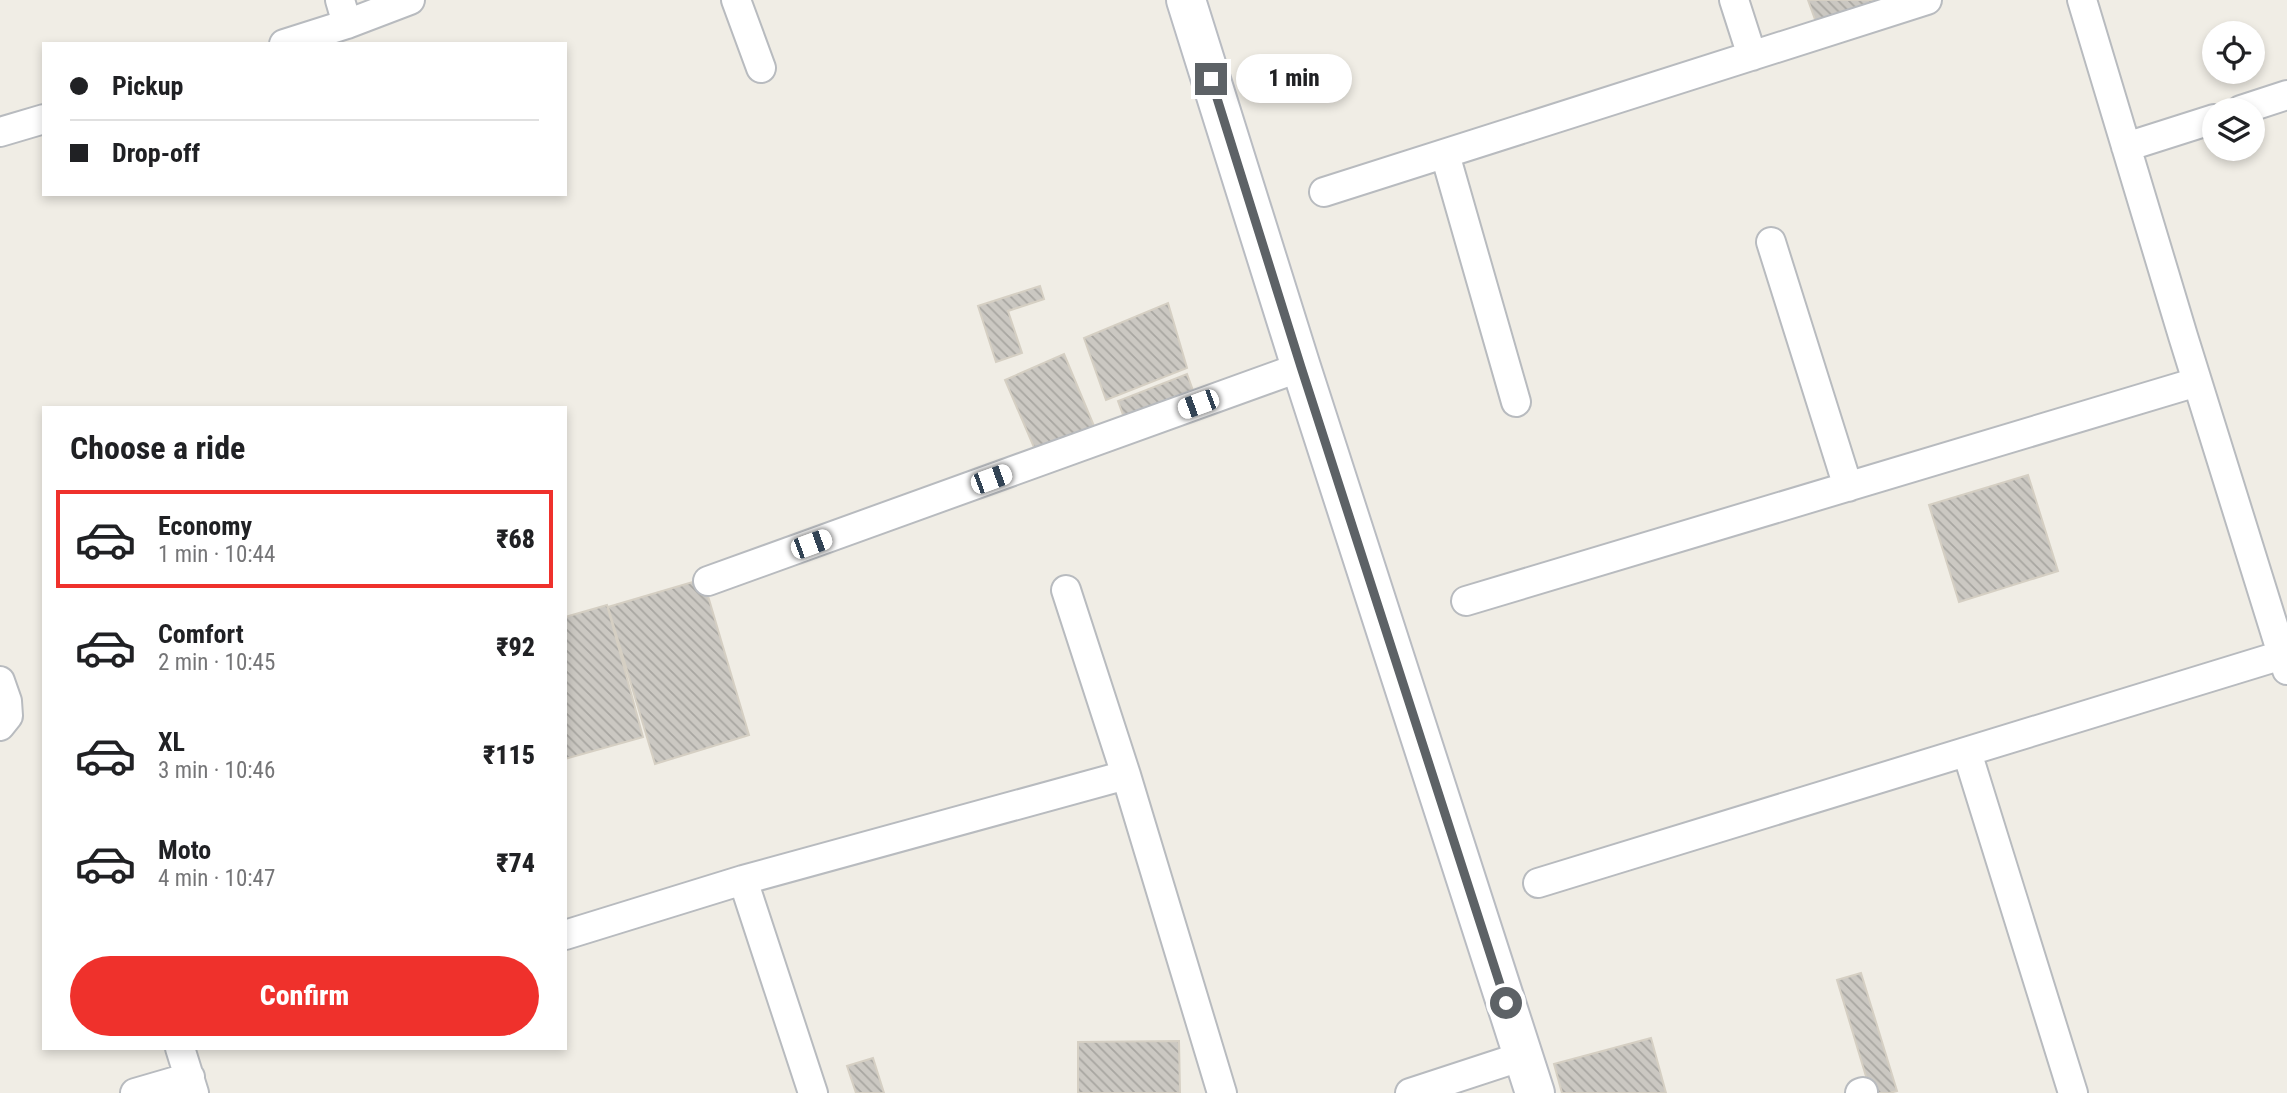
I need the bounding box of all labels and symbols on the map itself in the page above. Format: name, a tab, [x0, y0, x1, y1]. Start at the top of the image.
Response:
callout: 1 min	[1236, 55, 1351, 104]
route end	[1195, 63, 1227, 95]
car	[1175, 387, 1222, 421]
car	[968, 462, 1015, 496]
car	[788, 527, 835, 561]
route start	[1490, 987, 1522, 1019]

